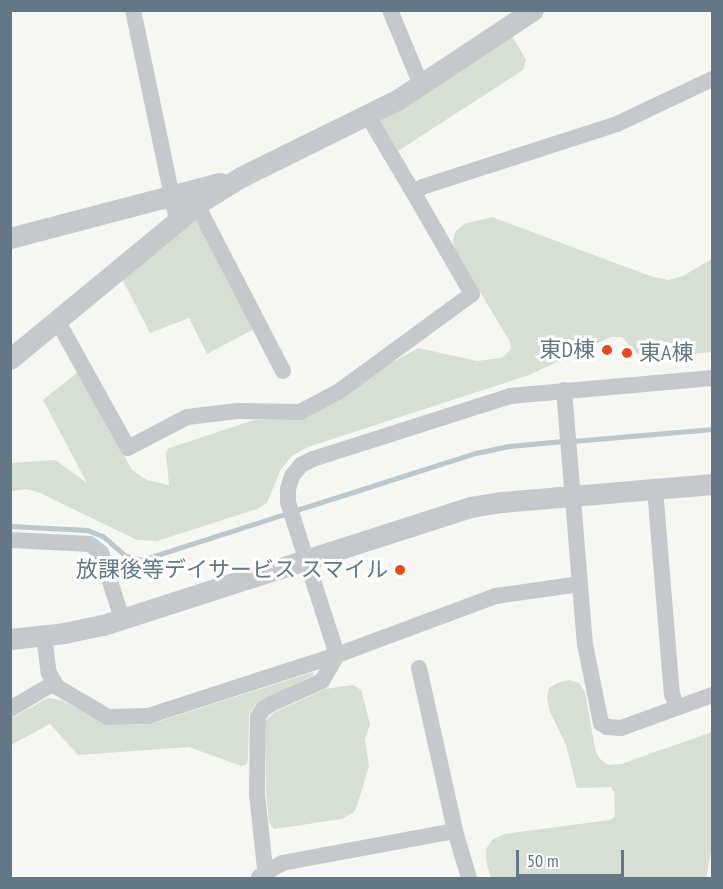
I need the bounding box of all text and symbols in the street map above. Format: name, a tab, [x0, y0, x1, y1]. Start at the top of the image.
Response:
place label: 東D棟	[539, 337, 595, 363]
place label: 東A棟	[639, 340, 693, 366]
marker: 東D棟	[600, 343, 614, 357]
marker: 東A棟	[620, 346, 634, 360]
place label: 放課後等デイサービス スマイル	[75, 557, 388, 583]
marker: 放課後等デイサービス スマイル	[393, 563, 407, 577]
scale bar	[519, 838, 627, 876]
text: 50 m	[527, 849, 559, 872]

